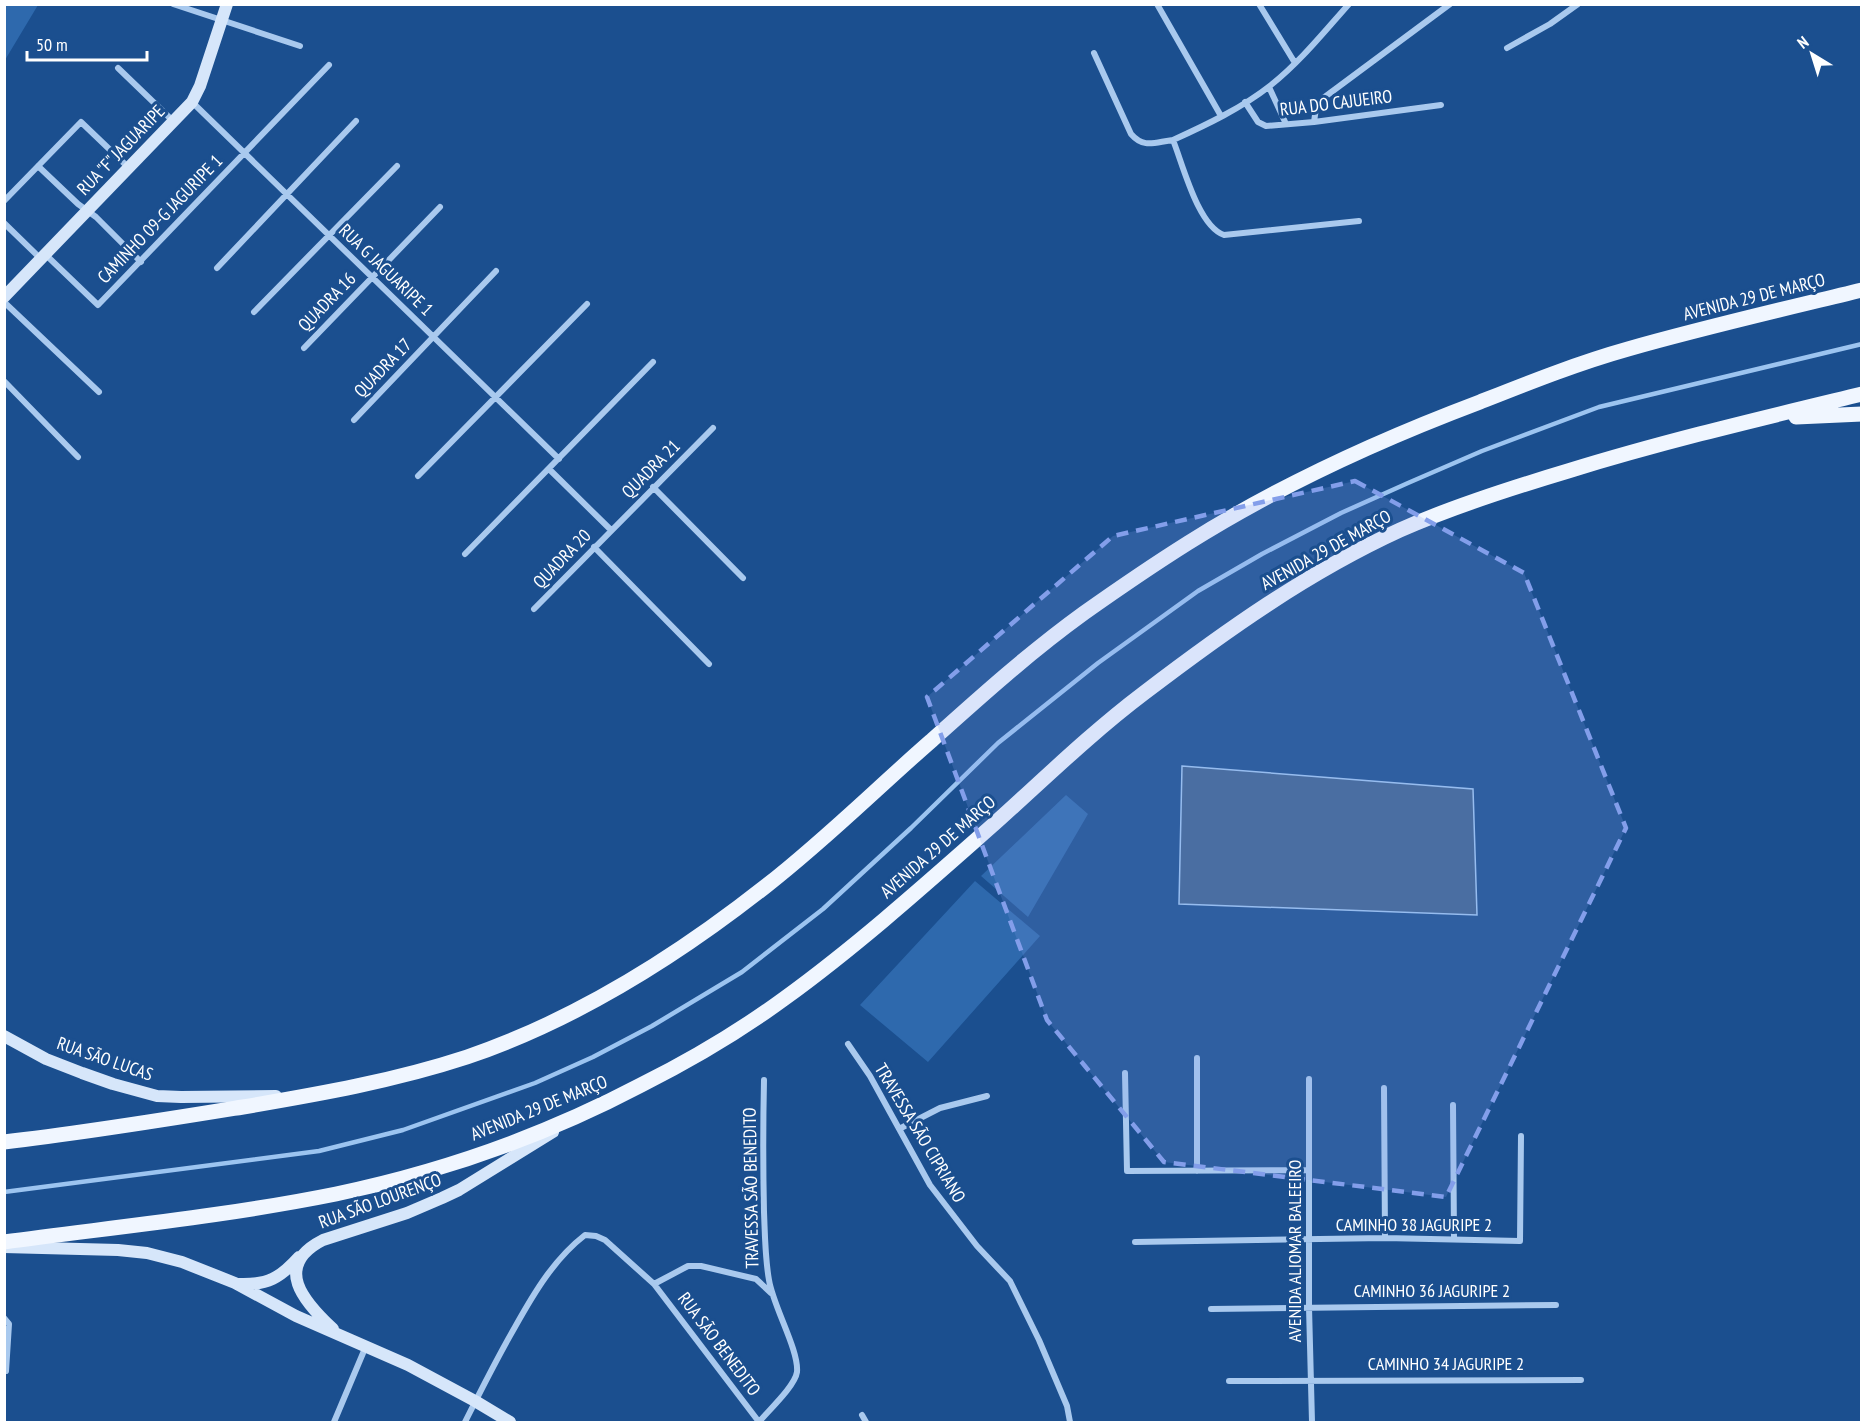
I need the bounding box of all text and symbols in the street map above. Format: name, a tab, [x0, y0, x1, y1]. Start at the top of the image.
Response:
scale bar	[27, 24, 147, 62]
north arrow	[1782, 24, 1842, 84]
text: N	[1793, 32, 1812, 53]
text: 50 m	[36, 33, 68, 56]
street label: RUA DO CAJUEIRO	[1279, 84, 1393, 121]
street label: RUA "F" JAGUARIPE	[72, 100, 170, 200]
street label: CAMINHO 09-G JAGURIPE 1	[92, 149, 227, 288]
street label: RUA G JAGUARIPE 1	[334, 219, 438, 320]
street label: QUADRA 16	[293, 267, 360, 336]
street label: AVENIDA 29 DE MARÇO	[1681, 268, 1827, 325]
street label: QUADRA 17	[349, 333, 416, 402]
street label: QUADRA 21	[617, 435, 685, 503]
street label: AVENIDA 29 DE MARÇO	[1257, 504, 1395, 595]
street label: QUADRA 20	[528, 524, 595, 593]
street label: AVENIDA 29 DE MARÇO	[875, 790, 1000, 903]
street label: RUA SÃO LUCAS	[54, 1031, 157, 1086]
street label: TRAVESSA SÃO CIPRIANO	[870, 1059, 971, 1207]
street label: AVENIDA 29 DE MARÇO	[467, 1070, 611, 1145]
street label: TRAVESSA SÃO BENEDITO	[738, 1107, 763, 1269]
street label: AVENIDA ALIOMAR BALEEIRO	[1283, 1160, 1306, 1342]
street label: RUA SÃO LOURENÇO	[315, 1168, 444, 1233]
street label: CAMINHO 38 JAGURIPE 2	[1336, 1213, 1492, 1236]
street label: CAMINHO 36 JAGURIPE 2	[1354, 1279, 1510, 1302]
street label: RUA SÃO BENEDITO	[673, 1287, 766, 1400]
street label: CAMINHO 34 JAGURIPE 2	[1368, 1352, 1524, 1375]

